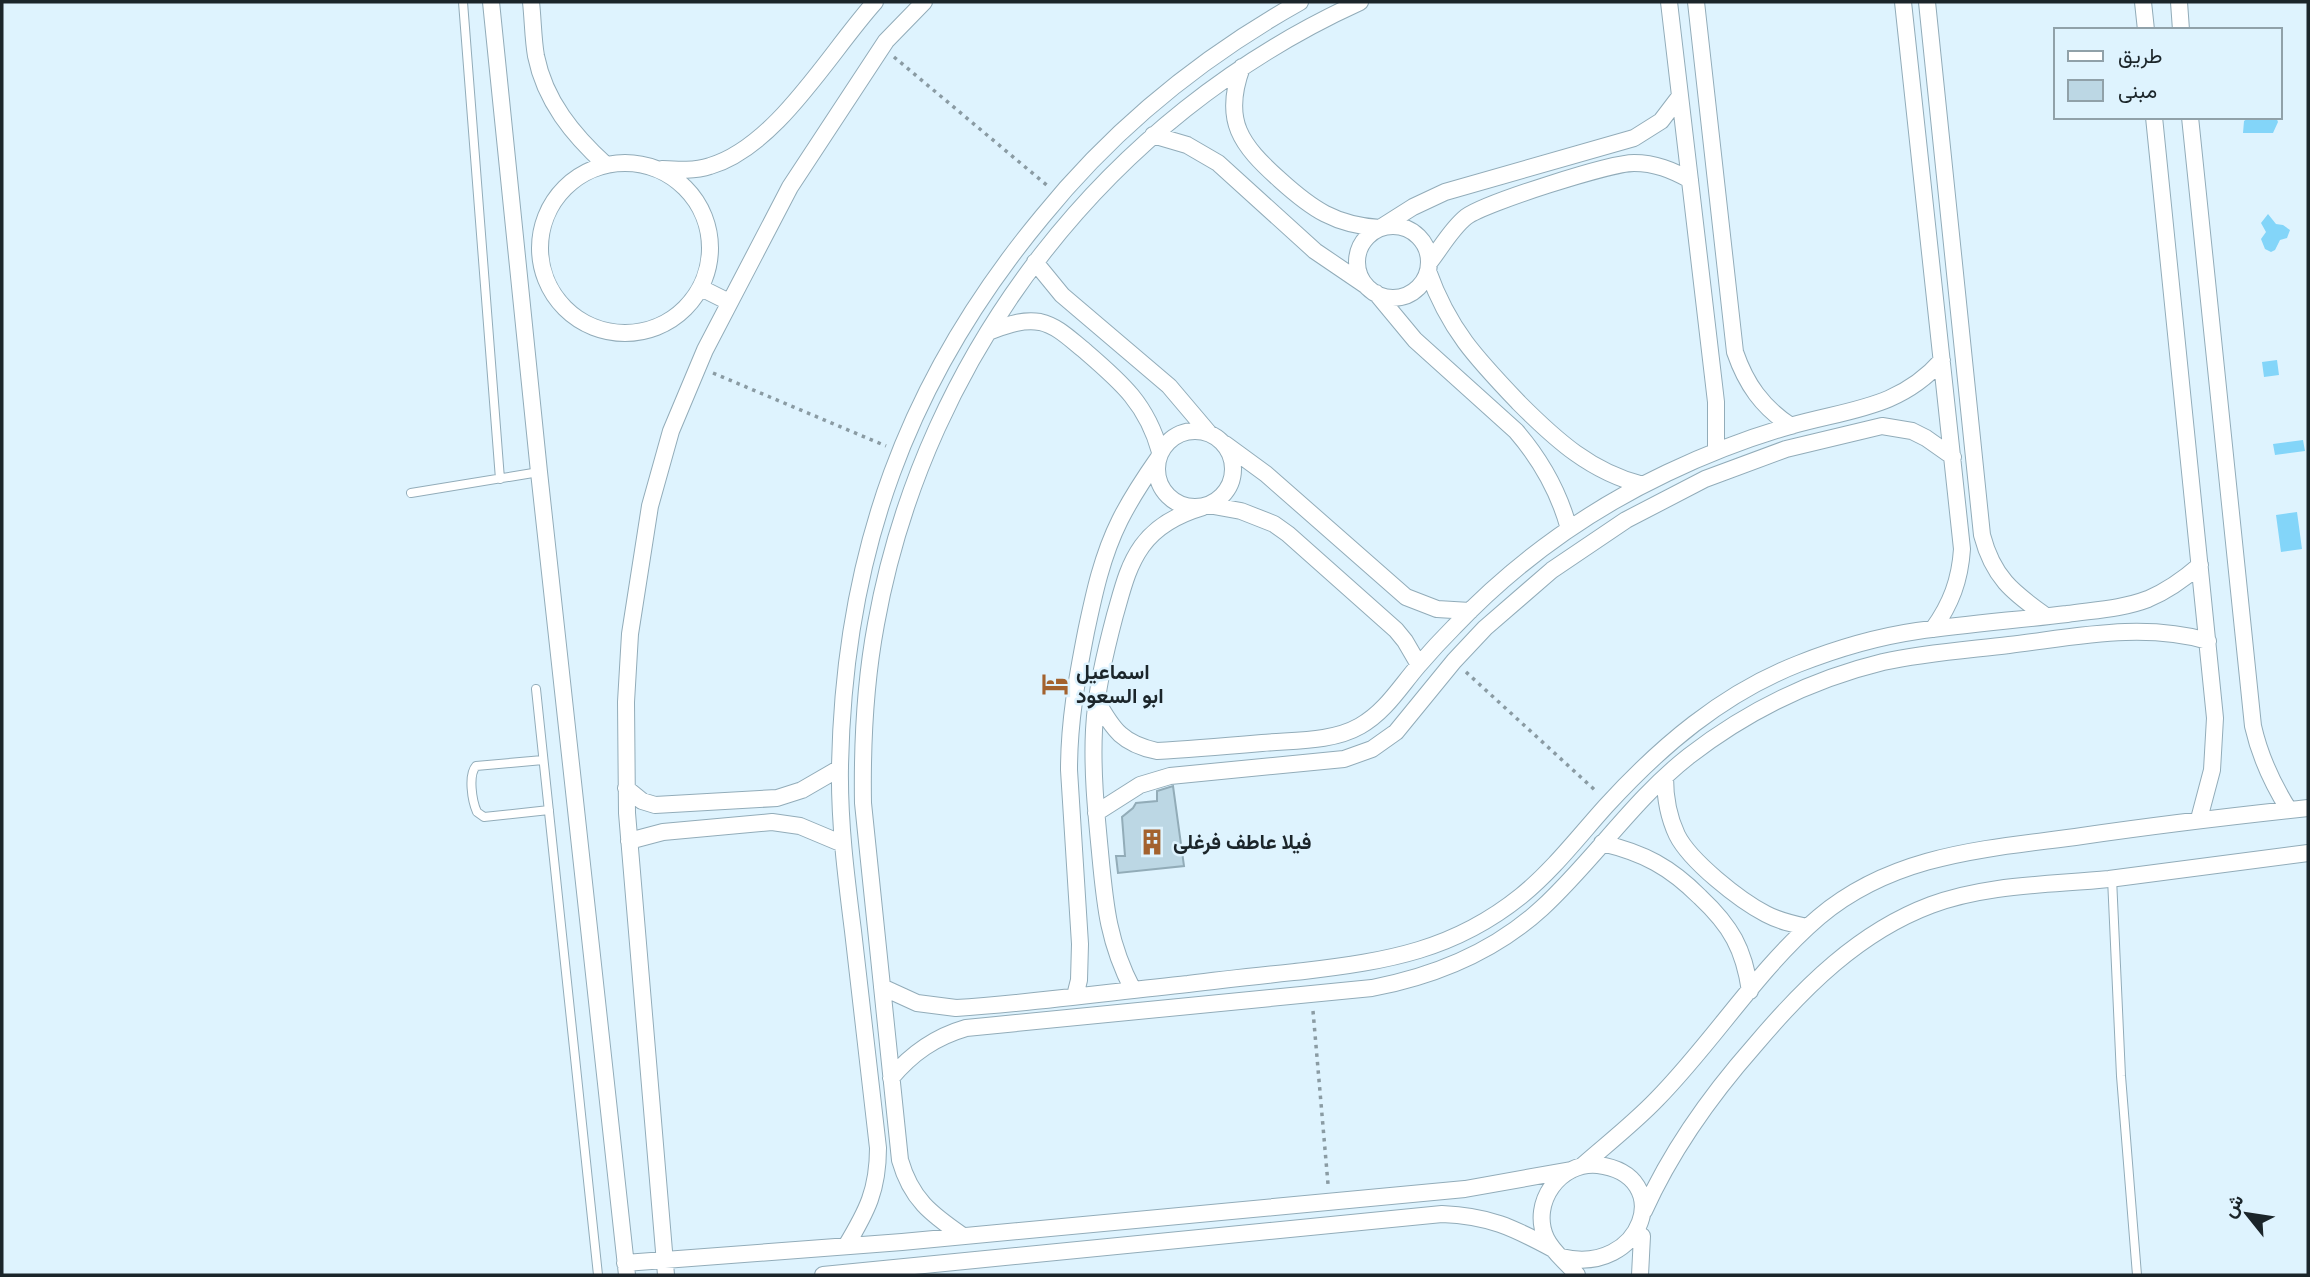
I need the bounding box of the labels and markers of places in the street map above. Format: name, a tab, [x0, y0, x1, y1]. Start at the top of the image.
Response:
place label: اسماعيل ابو السعود	[1076, 660, 1164, 709]
hotel icon: اسماعيل ابو السعود	[1040, 669, 1070, 699]
building icon: فيلا عاطف فرغلى	[1137, 827, 1167, 857]
place label: فيلا عاطف فرغلى	[1173, 830, 1312, 855]

